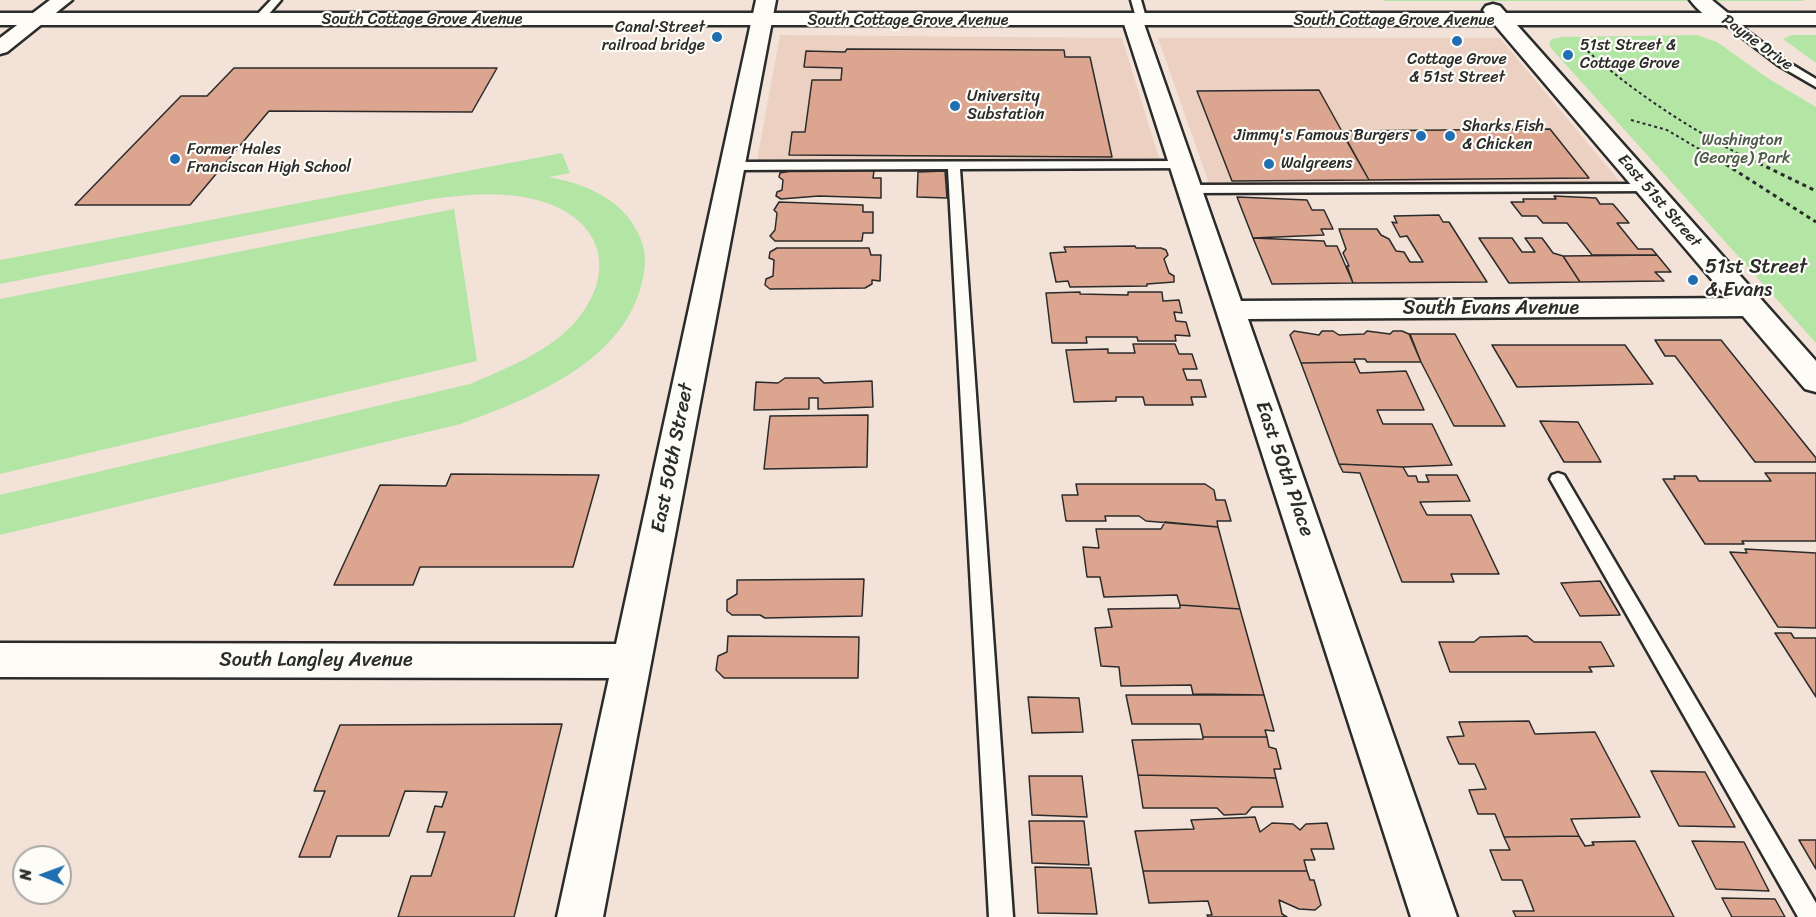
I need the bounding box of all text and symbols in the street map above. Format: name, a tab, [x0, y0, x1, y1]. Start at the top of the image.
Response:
street label: South Cottage Grove Avenue	[321, 10, 523, 30]
street label: South Cottage Grove Avenue	[807, 11, 1009, 31]
street label: South Cottage Grove Avenue	[1293, 11, 1495, 31]
street label: Payne Drive	[1718, 11, 1796, 75]
place label: Canal Street railroad bridge	[602, 18, 705, 56]
marker: Canal Street railroad bridge	[710, 30, 724, 44]
marker: Cottage Grove & 51st Street	[1450, 34, 1464, 48]
place label: 51st Street & Cottage Grove	[1580, 36, 1680, 74]
marker: 51st Street & Cottage Grove	[1561, 48, 1575, 62]
place label: Cottage Grove & 51st Street	[1407, 50, 1507, 88]
place label: University Substation	[967, 87, 1044, 125]
marker: University Substation	[948, 99, 962, 113]
place label: Sharks Fish & Chicken	[1462, 117, 1544, 155]
place label: Jimmy's Famous Burgers	[1234, 126, 1409, 146]
marker: Jimmy's Famous Burgers	[1414, 129, 1428, 143]
marker: Sharks Fish & Chicken	[1443, 129, 1457, 143]
park label: Washington (George) Park	[1694, 131, 1790, 169]
place label: Former Hales Franciscan High School	[187, 140, 351, 178]
street label: East 51st Street	[1613, 151, 1705, 251]
marker: Former Hales Franciscan High School	[168, 152, 182, 166]
place label: Walgreens	[1281, 154, 1352, 174]
marker: Walgreens	[1262, 157, 1276, 171]
place label: 51st Street & Evans	[1705, 256, 1807, 303]
marker: 51st Street & Evans	[1686, 273, 1700, 287]
street label: South Evans Avenue	[1403, 297, 1579, 321]
street label: East 50th Street	[647, 381, 699, 535]
street label: East 50th Place	[1250, 398, 1318, 540]
street label: South Langley Avenue	[219, 649, 413, 673]
north arrow	[12, 845, 72, 905]
text: N	[11, 869, 40, 881]

